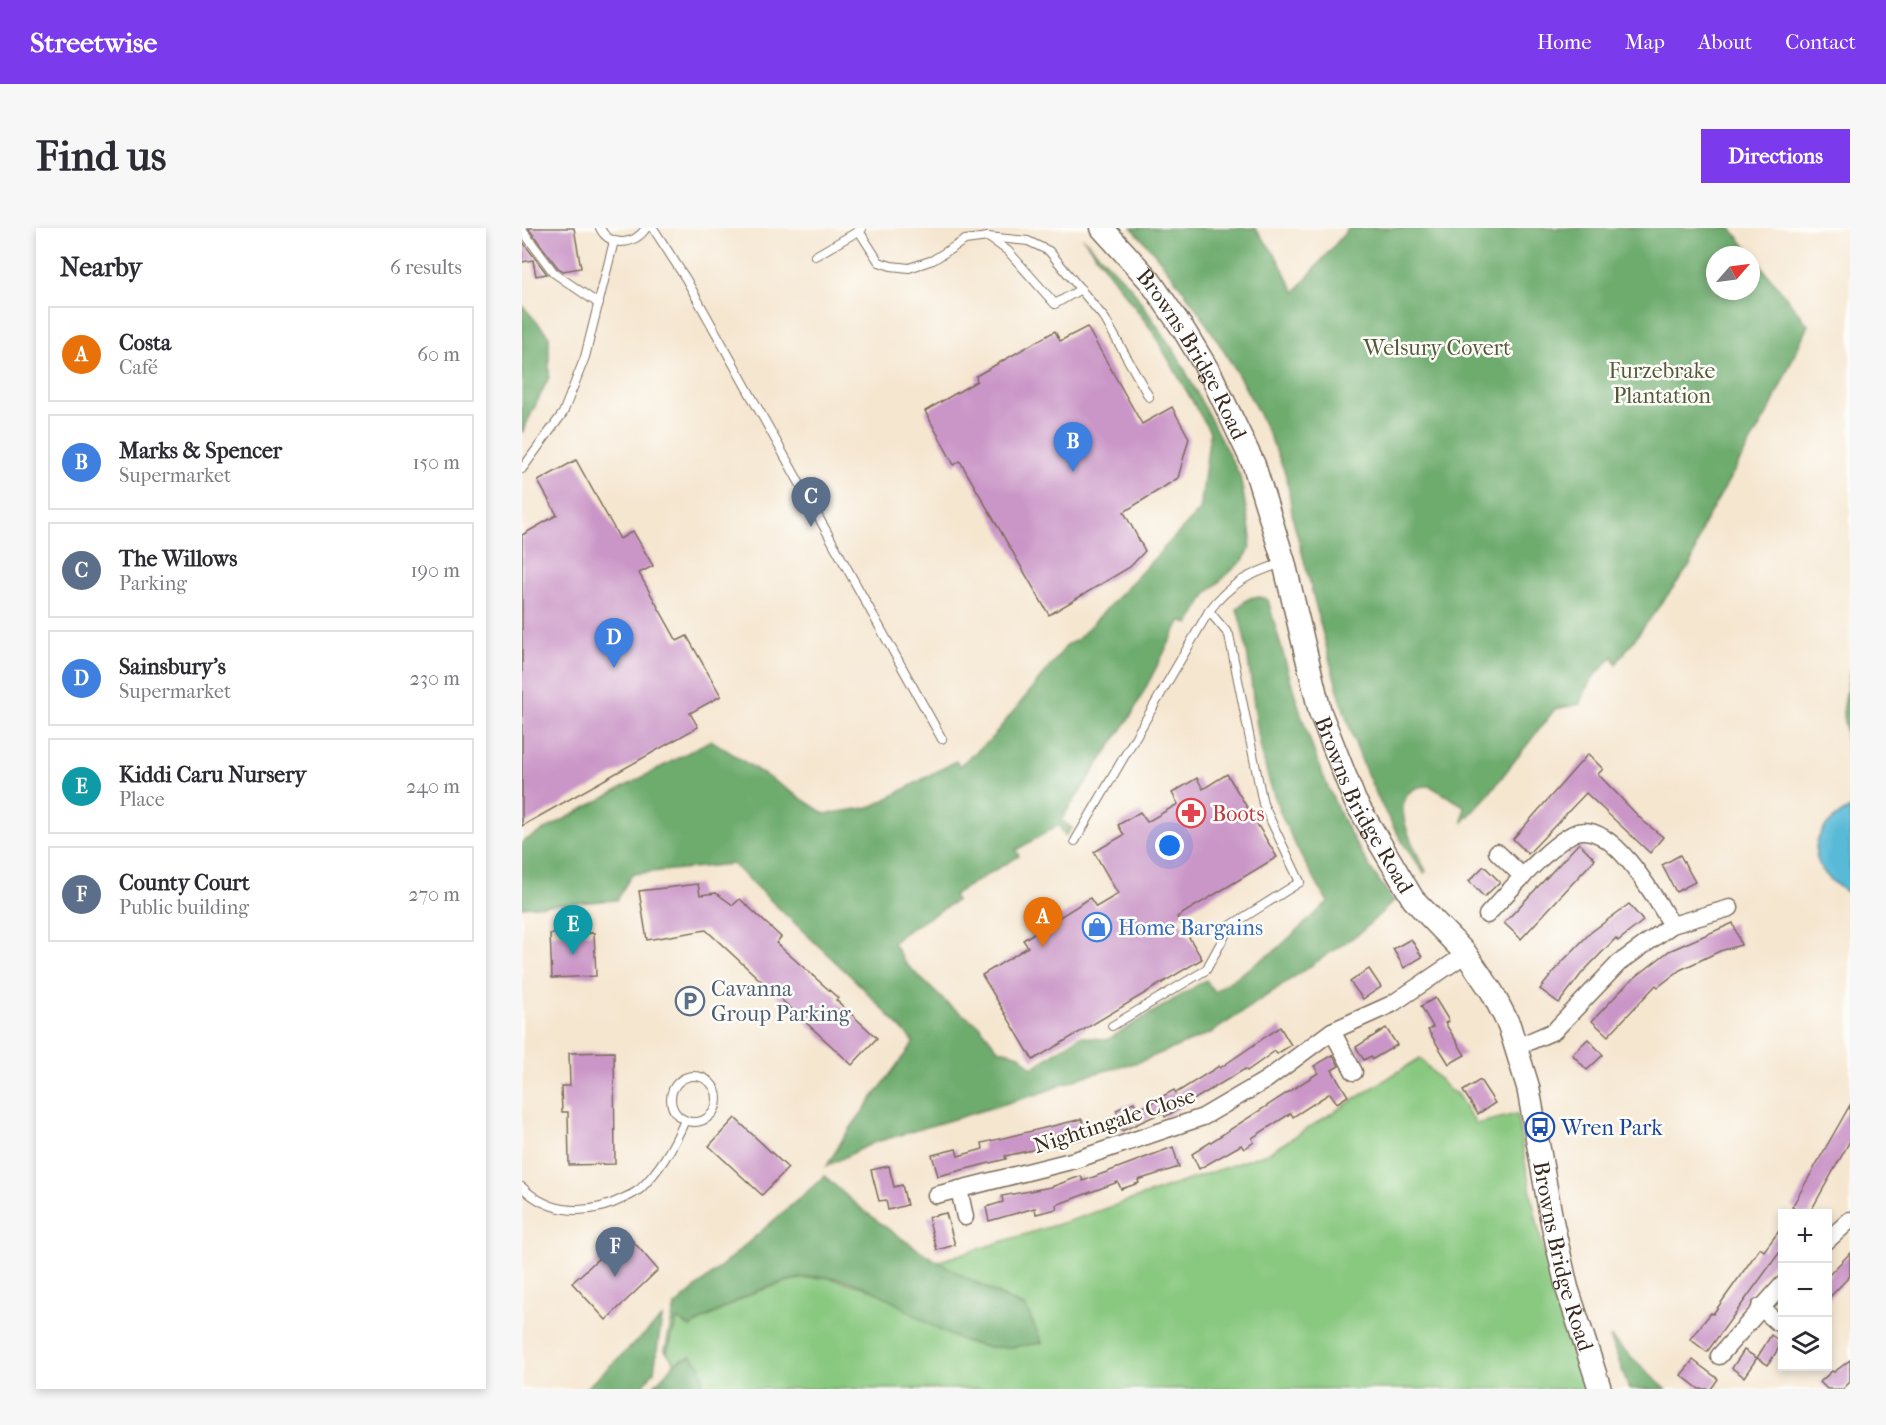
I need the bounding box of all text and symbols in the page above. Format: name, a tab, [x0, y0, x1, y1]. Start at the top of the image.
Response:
text: Streetwise	[30, 26, 157, 59]
text: Home	[1537, 30, 1592, 54]
text: Map	[1625, 30, 1665, 54]
text: About	[1698, 30, 1752, 54]
text: Contact	[1785, 30, 1856, 54]
button: Directions	[1701, 129, 1850, 183]
text: Find us	[36, 132, 166, 181]
north arrow	[1706, 246, 1760, 300]
text: Nearby	[60, 252, 142, 283]
text: 6 results	[390, 256, 462, 279]
street label: Browns Bridge Road	[1131, 263, 1252, 445]
text: Costa	[119, 330, 171, 356]
park label: Welsury Covert	[1362, 335, 1511, 361]
text: A	[75, 343, 88, 366]
text: 60 m	[417, 343, 460, 366]
text: Café	[119, 356, 158, 379]
park label: Furzebrake Plantation	[1608, 358, 1716, 409]
pin: B	[1054, 422, 1092, 472]
text: Marks & Spencer	[119, 438, 282, 464]
text: B	[75, 451, 88, 474]
text: 150 m	[412, 451, 460, 474]
text: Supermarket	[119, 464, 231, 487]
pin: C	[792, 478, 830, 527]
text: The Willows	[119, 546, 237, 572]
text: C	[75, 559, 88, 582]
text: 190 m	[410, 559, 460, 582]
text: Parking	[119, 572, 187, 595]
pin: D	[594, 618, 634, 668]
text: Sainsbury's	[119, 654, 226, 680]
text: D	[74, 667, 89, 690]
text: 230 m	[410, 667, 460, 690]
text: Supermarket	[119, 680, 231, 703]
street label: Browns Bridge Road	[1309, 713, 1419, 899]
text: Kiddi Caru Nursery	[119, 762, 306, 788]
text: E	[75, 775, 88, 798]
text: 240 m	[406, 775, 460, 798]
text: Place	[119, 788, 165, 811]
pharmacy icon: Boots	[1175, 797, 1207, 829]
place label: Boots	[1212, 801, 1265, 827]
your location	[1155, 831, 1184, 860]
text: County Court	[119, 870, 250, 896]
text: F	[76, 883, 87, 906]
text: 270 m	[408, 883, 460, 906]
text: Public building	[119, 896, 249, 919]
pin: A	[1024, 898, 1062, 947]
pin: E	[554, 906, 592, 955]
shop icon: Home Bargains	[1081, 911, 1113, 943]
place label: Home Bargains	[1118, 915, 1263, 941]
place label: Cavanna Group Parking	[711, 976, 851, 1027]
parking icon: Cavanna Group Parking	[674, 985, 706, 1017]
street label: Nightingale Close	[1030, 1083, 1198, 1159]
bus stop icon: Wren Park	[1524, 1111, 1556, 1143]
place label: Wren Park	[1560, 1115, 1663, 1141]
street label: Browns Bridge Road	[1527, 1159, 1599, 1356]
map controls	[1778, 1209, 1832, 1371]
button: +	[1778, 1209, 1832, 1263]
pin: F	[596, 1228, 634, 1277]
button: −	[1778, 1263, 1832, 1317]
button: layers	[1778, 1317, 1832, 1371]

